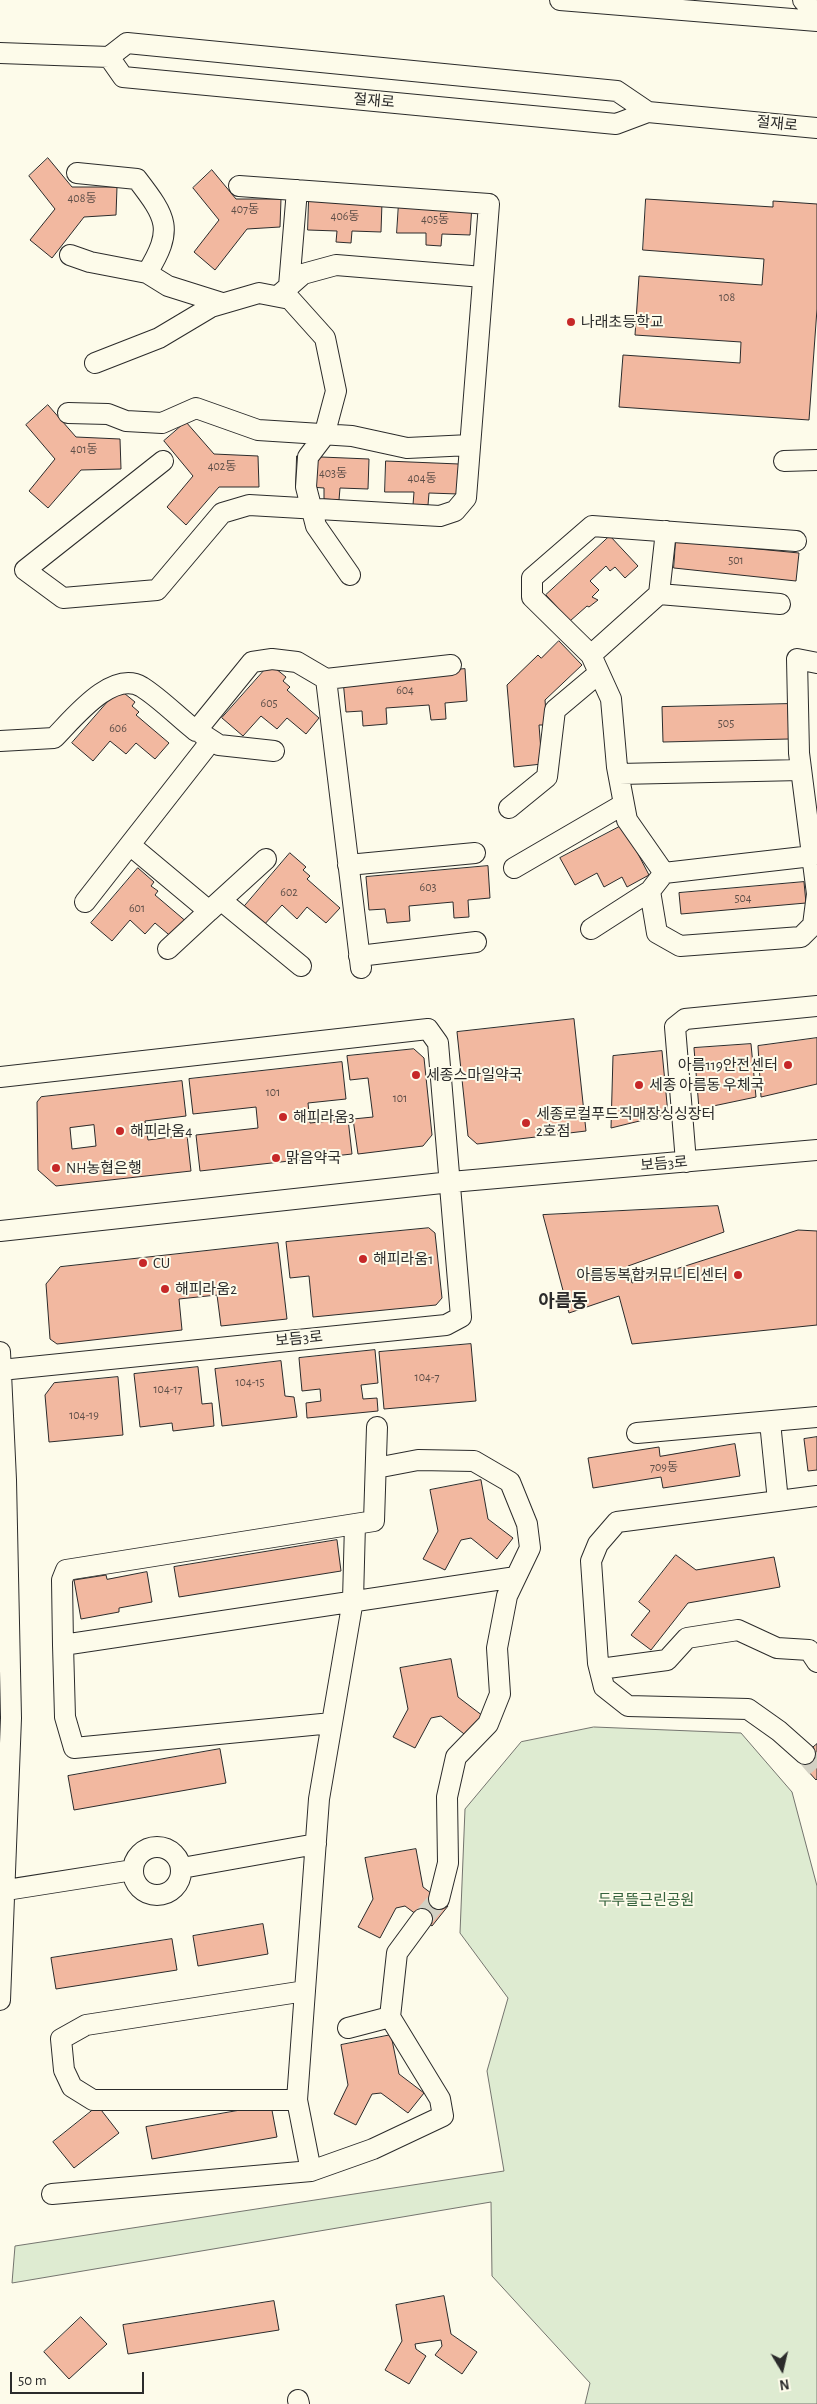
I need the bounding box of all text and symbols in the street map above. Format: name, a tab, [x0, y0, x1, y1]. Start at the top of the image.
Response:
street label: 절재로	[353, 90, 395, 112]
street label: 절재로	[755, 113, 799, 135]
house number: 408동	[68, 191, 96, 205]
house number: 407동	[231, 202, 259, 216]
house number: 406동	[331, 209, 359, 223]
house number: 405동	[421, 212, 449, 226]
house number: 108	[719, 290, 735, 304]
place label: 나래초등학교	[581, 313, 664, 331]
marker: 나래초등학교	[565, 316, 577, 328]
house number: 401동	[70, 442, 98, 456]
house number: 402동	[208, 459, 236, 473]
house number: 403동	[319, 466, 347, 480]
house number: 404동	[408, 471, 436, 485]
house number: 501	[728, 553, 744, 567]
house number: 604	[396, 683, 414, 697]
house number: 605	[261, 696, 277, 710]
house number: 505	[718, 716, 734, 730]
house number: 606	[109, 721, 127, 735]
house number: 603	[420, 880, 436, 894]
house number: 602	[280, 885, 298, 899]
house number: 504	[734, 891, 752, 905]
house number: 601	[129, 901, 145, 915]
place label: 아름119안전센터	[678, 1056, 778, 1074]
marker: 아름119안전센터	[782, 1059, 794, 1071]
place label: 세종스마일약국	[426, 1066, 523, 1084]
marker: 세종스마일약국	[410, 1069, 422, 1081]
place label: 세종 아름동 우체국	[649, 1076, 764, 1094]
marker: 세종 아름동 우체국	[633, 1079, 645, 1091]
house number: 101	[266, 1085, 280, 1099]
house number: 101	[393, 1091, 407, 1105]
place label: 세종로컬푸드직매장싱싱장터 2호점	[536, 1105, 715, 1140]
place label: 해피라움3	[293, 1108, 354, 1126]
marker: 해피라움3	[277, 1111, 289, 1123]
marker: 세종로컬푸드직매장싱싱장터 2호점	[520, 1117, 532, 1129]
place label: 해피라움4	[130, 1122, 192, 1140]
marker: 해피라움4	[114, 1125, 126, 1137]
place label: 맑음약국	[286, 1149, 341, 1167]
marker: 맑음약국	[270, 1152, 282, 1164]
street label: 보듬3로	[640, 1153, 688, 1175]
place label: NH농협은행	[66, 1159, 142, 1177]
marker: NH농협은행	[50, 1162, 62, 1174]
place label: 해피라움1	[373, 1250, 433, 1268]
marker: 해피라움1	[357, 1253, 369, 1265]
place label: CU	[153, 1254, 170, 1272]
marker: CU	[137, 1257, 149, 1269]
place label: 아름동복합커뮤니티센터	[576, 1266, 728, 1284]
marker: 아름동복합커뮤니티센터	[732, 1269, 744, 1281]
place label: 해피라움2	[175, 1280, 237, 1298]
marker: 해피라움2	[159, 1283, 171, 1295]
district label: 아름동	[538, 1291, 588, 1313]
street label: 보듬3로	[274, 1328, 324, 1350]
house number: 104-7	[415, 1370, 439, 1384]
house number: 104-15	[235, 1375, 265, 1389]
house number: 104-17	[153, 1382, 183, 1396]
house number: 104-19	[69, 1408, 99, 1422]
house number: 709동	[650, 1460, 678, 1474]
park label: 두루뜰근린공원	[598, 1891, 694, 1909]
north arrow	[757, 2344, 807, 2394]
scale bar	[12, 2362, 146, 2394]
text: 50 m	[18, 2373, 47, 2388]
text: N	[778, 2376, 790, 2391]

